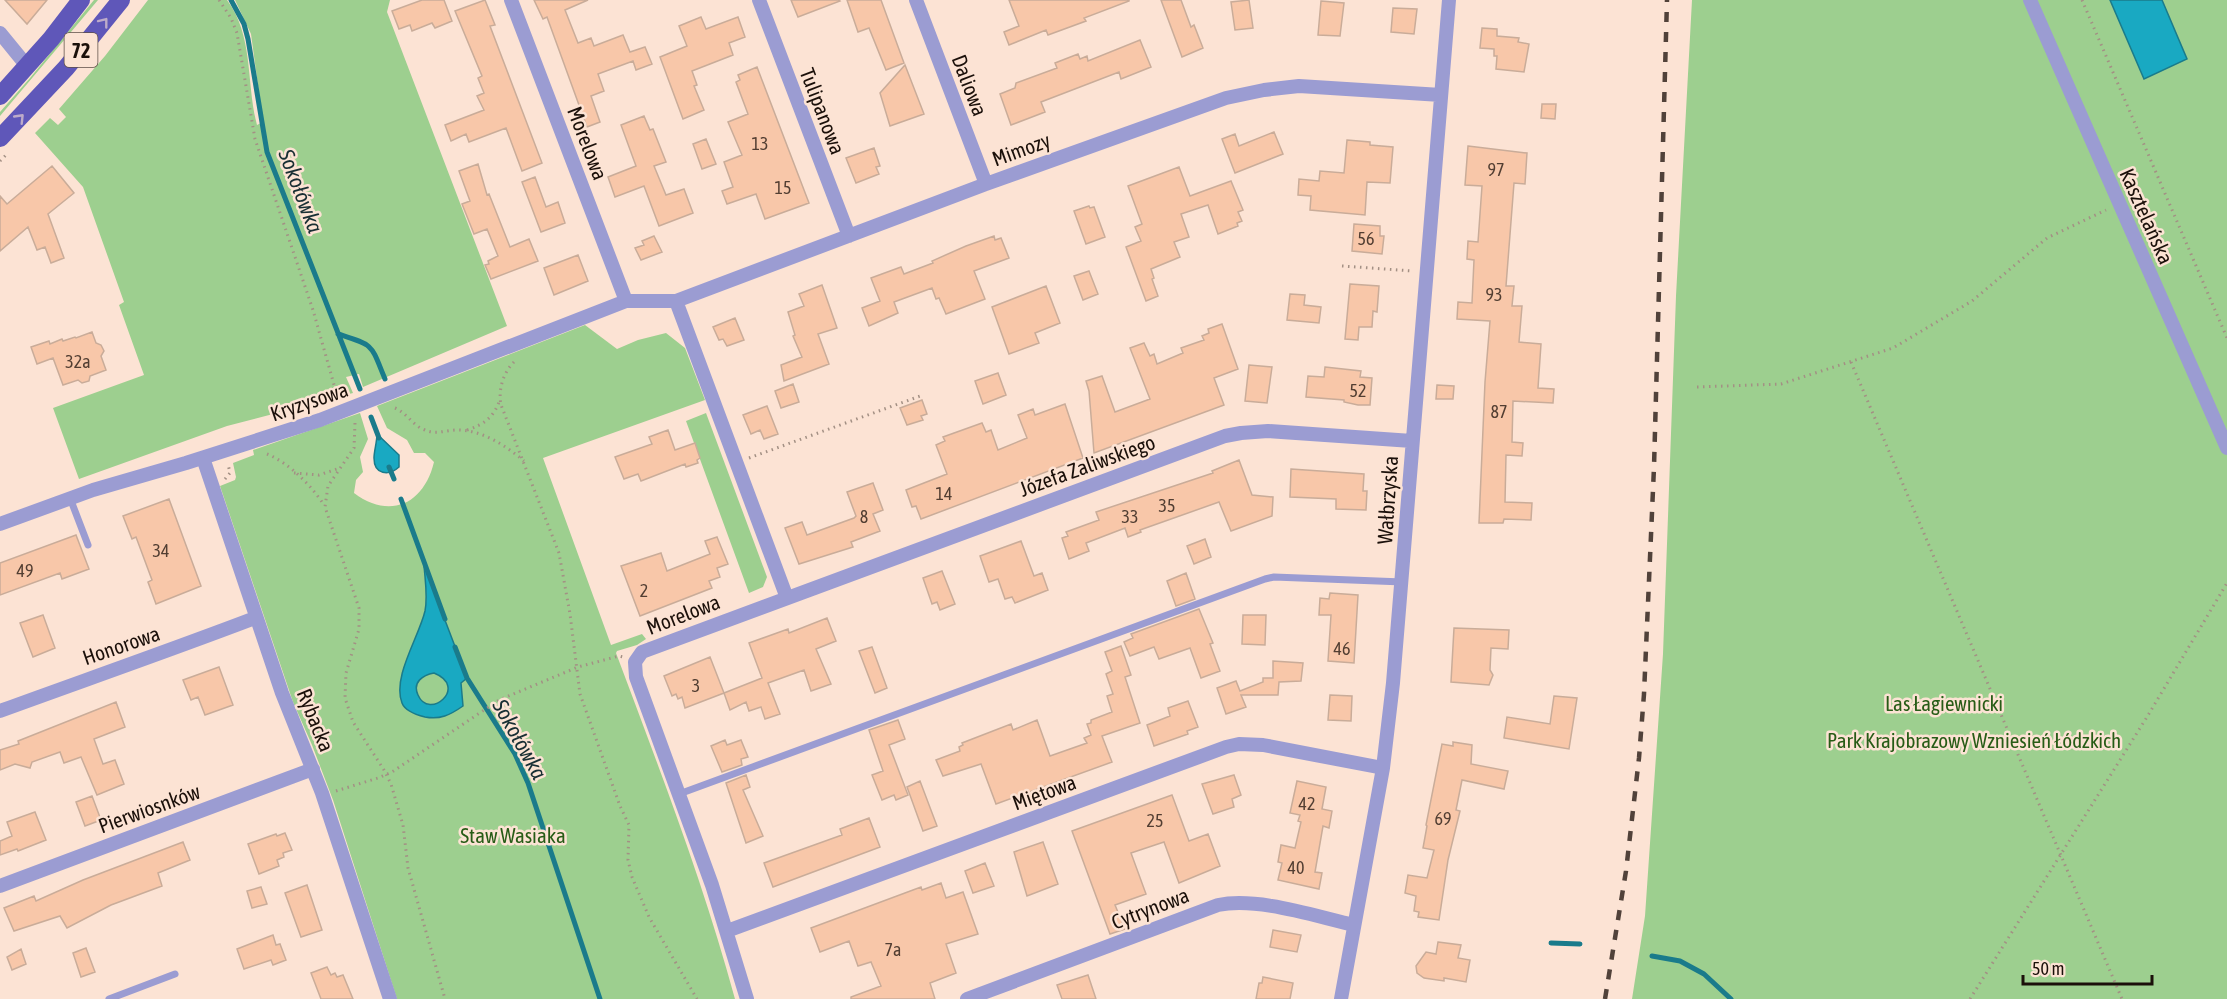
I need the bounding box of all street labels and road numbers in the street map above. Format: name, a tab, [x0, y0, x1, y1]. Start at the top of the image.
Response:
road number: 72	[64, 33, 98, 67]
street label: Daliowa	[947, 51, 993, 119]
street label: Tulipanowa	[796, 65, 850, 157]
street label: Morelowa	[563, 103, 613, 183]
street label: Mimozy	[989, 127, 1054, 171]
street label: Kasztelańska	[2115, 165, 2179, 267]
street label: Kryzysowa	[267, 377, 351, 425]
street label: Józefa Zaliwskiego	[1016, 429, 1158, 501]
street label: Wałbrzyska	[1372, 455, 1402, 545]
street label: Morelowa	[643, 589, 723, 639]
street label: Honorowa	[79, 621, 163, 669]
street label: Rybacka	[293, 685, 339, 755]
street label: Miętowa	[1009, 769, 1079, 815]
street label: Pierwiosnków	[95, 778, 203, 837]
street label: Cytrynowa	[1108, 882, 1192, 934]

